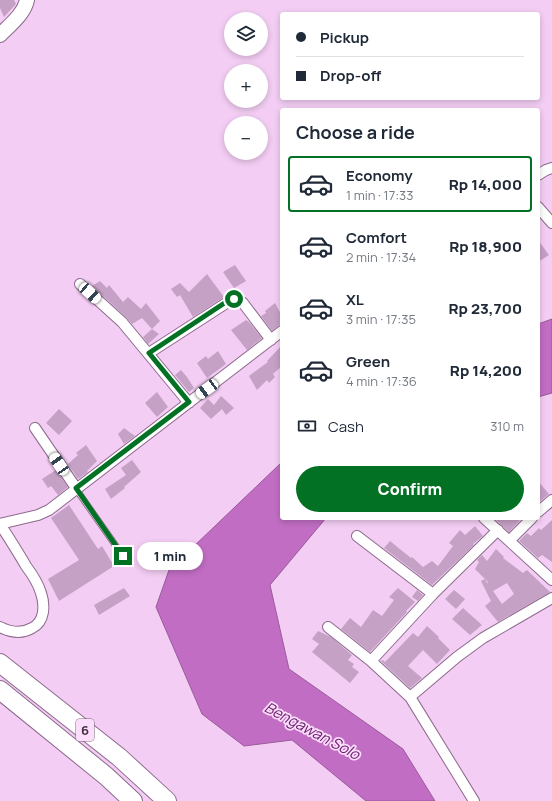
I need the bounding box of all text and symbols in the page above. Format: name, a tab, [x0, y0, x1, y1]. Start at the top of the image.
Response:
map controls	[224, 12, 268, 160]
button: layers	[224, 12, 268, 56]
text: Pickup	[320, 27, 369, 48]
button: +	[224, 64, 268, 108]
text: Drop-off	[320, 65, 381, 86]
button: −	[224, 116, 268, 160]
text: Choose a ride	[296, 120, 415, 144]
text: Economy	[346, 165, 413, 186]
icon: car	[298, 166, 334, 202]
text: Rp 14,000	[449, 174, 522, 195]
text: 1 min · 17:33	[346, 186, 413, 204]
text: Comfort	[346, 227, 407, 248]
icon: car	[298, 228, 334, 264]
text: Rp 18,900	[449, 236, 522, 257]
text: 2 min · 17:34	[346, 248, 416, 266]
car	[77, 281, 103, 305]
text: XL	[346, 289, 364, 310]
route start	[225, 290, 243, 308]
icon: car	[298, 290, 334, 326]
text: Rp 23,700	[449, 298, 522, 319]
text: 3 min · 17:35	[346, 310, 416, 328]
text: Green	[346, 351, 390, 372]
icon: car	[298, 352, 334, 388]
text: Rp 14,200	[450, 360, 522, 381]
text: 4 min · 17:36	[346, 372, 417, 390]
car	[194, 377, 220, 401]
icon: cash	[296, 415, 318, 437]
text: Cash	[328, 416, 364, 437]
text: 310 m	[490, 417, 524, 435]
car	[47, 451, 71, 477]
button: Confirm	[296, 466, 524, 512]
callout: 1 min	[137, 542, 203, 570]
route end	[114, 547, 132, 565]
text: 1 min	[154, 547, 186, 565]
water label: Bengawan Solo	[261, 697, 365, 765]
road number: 6	[76, 719, 94, 741]

